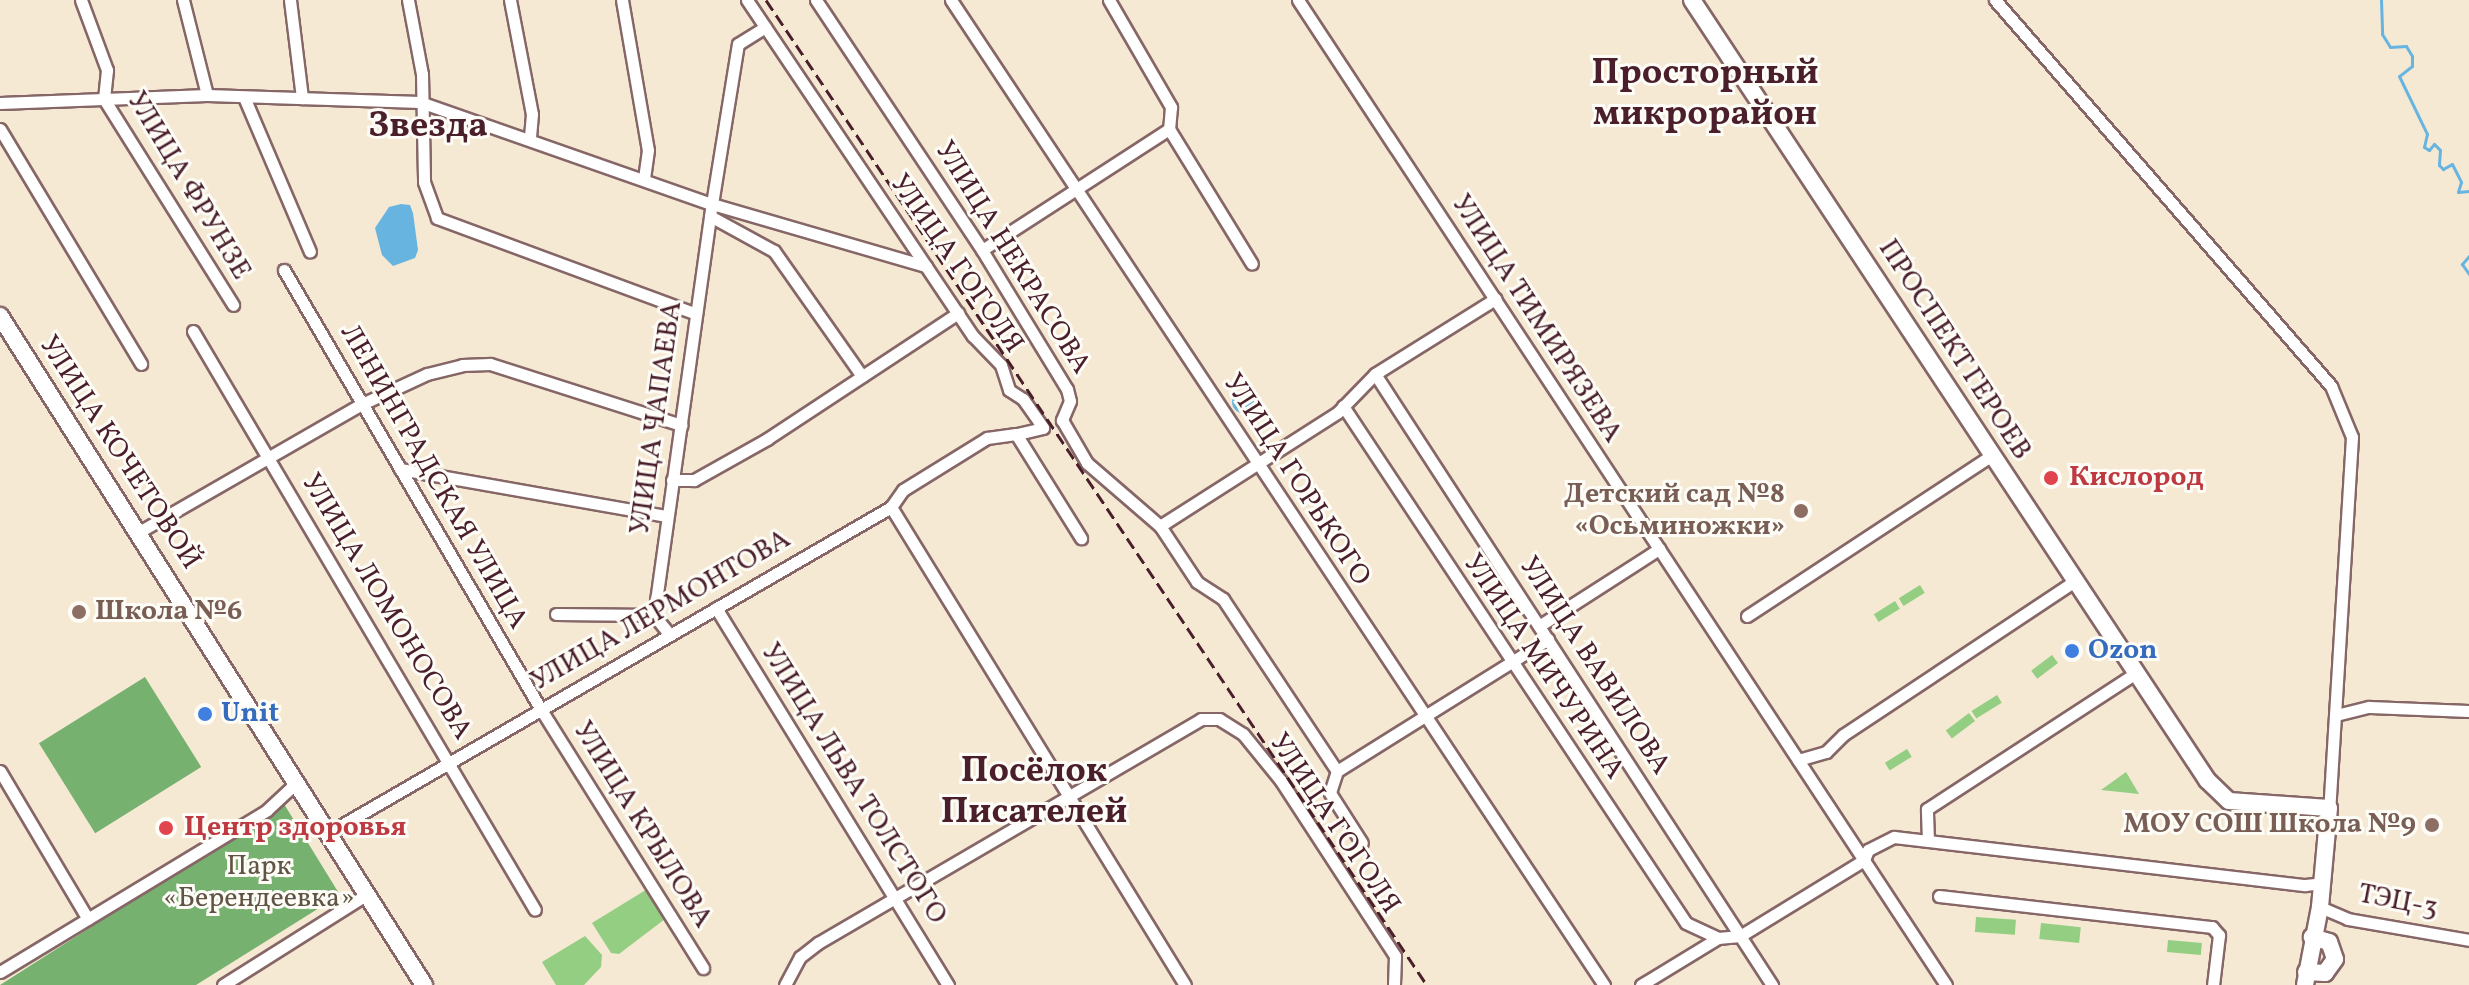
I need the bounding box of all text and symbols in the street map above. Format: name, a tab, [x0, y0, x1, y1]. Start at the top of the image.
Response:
district label: Просторный микрорайон	[1591, 52, 1819, 137]
street label: УЛИЦА ФРУНЗЕ	[119, 86, 257, 286]
district label: Звезда	[368, 106, 488, 150]
street label: УЛИЦА НЕКРАСОВА	[927, 136, 1097, 380]
street label: УЛИЦА ГОГОЛЯ	[882, 168, 1030, 360]
street label: УЛИЦА ТИМИРЯЗЕВА	[1443, 188, 1629, 450]
street label: ПРОСПЕКТ ГЕРОЕВ	[1870, 233, 2038, 467]
street label: УЛИЦА ЧАПАЕВА	[624, 299, 690, 537]
street label: ЛЕНИНГРАДСКАЯ УЛИЦА	[332, 319, 534, 635]
street label: УЛИЦА КОЧЕТОВОЙ	[31, 330, 207, 576]
street label: УЛИЦА ГОРЬКОГО	[1215, 368, 1377, 592]
place label: Кислород	[2069, 461, 2204, 495]
marker: Кислород	[2040, 467, 2062, 489]
street label: УЛИЦА ЛОМОНОСОВА	[293, 468, 479, 746]
place label: Детский сад №8 «Осьминожки»	[1564, 478, 1785, 544]
marker: Детский сад №8 «Осьминожки»	[1792, 502, 1810, 520]
street label: УЛИЦА ЛЕРМОНТОВА	[525, 523, 797, 699]
street label: УЛИЦА МИЧУРИНА	[1455, 548, 1631, 786]
street label: УЛИЦА ВАВИЛОВА	[1511, 551, 1677, 781]
place label: Школа №6	[95, 595, 242, 629]
marker: Школа №6	[70, 603, 88, 621]
place label: Ozon	[2088, 634, 2158, 668]
street label: УЛИЦА ЛЬВА ТОЛСТОГО	[752, 637, 954, 931]
marker: Ozon	[2063, 642, 2081, 660]
place label: Unit	[221, 697, 279, 731]
marker: Unit	[196, 705, 214, 723]
street label: УЛИЦА КРЫЛОВА	[565, 716, 719, 934]
street label: УЛИЦА ГОГОЛЯ	[1261, 727, 1407, 921]
district label: Посёлок Писателей	[941, 750, 1127, 835]
place label: МОУ СОШ Школа №9	[2122, 808, 2416, 842]
place label: Центр здоровья	[184, 811, 406, 845]
marker: МОУ СОШ Школа №9	[2423, 816, 2441, 834]
marker: Центр здоровья	[155, 817, 177, 839]
park label: Парк «Берендеевка»	[163, 850, 355, 916]
street label: ТЭЦ-3	[2355, 878, 2441, 926]

